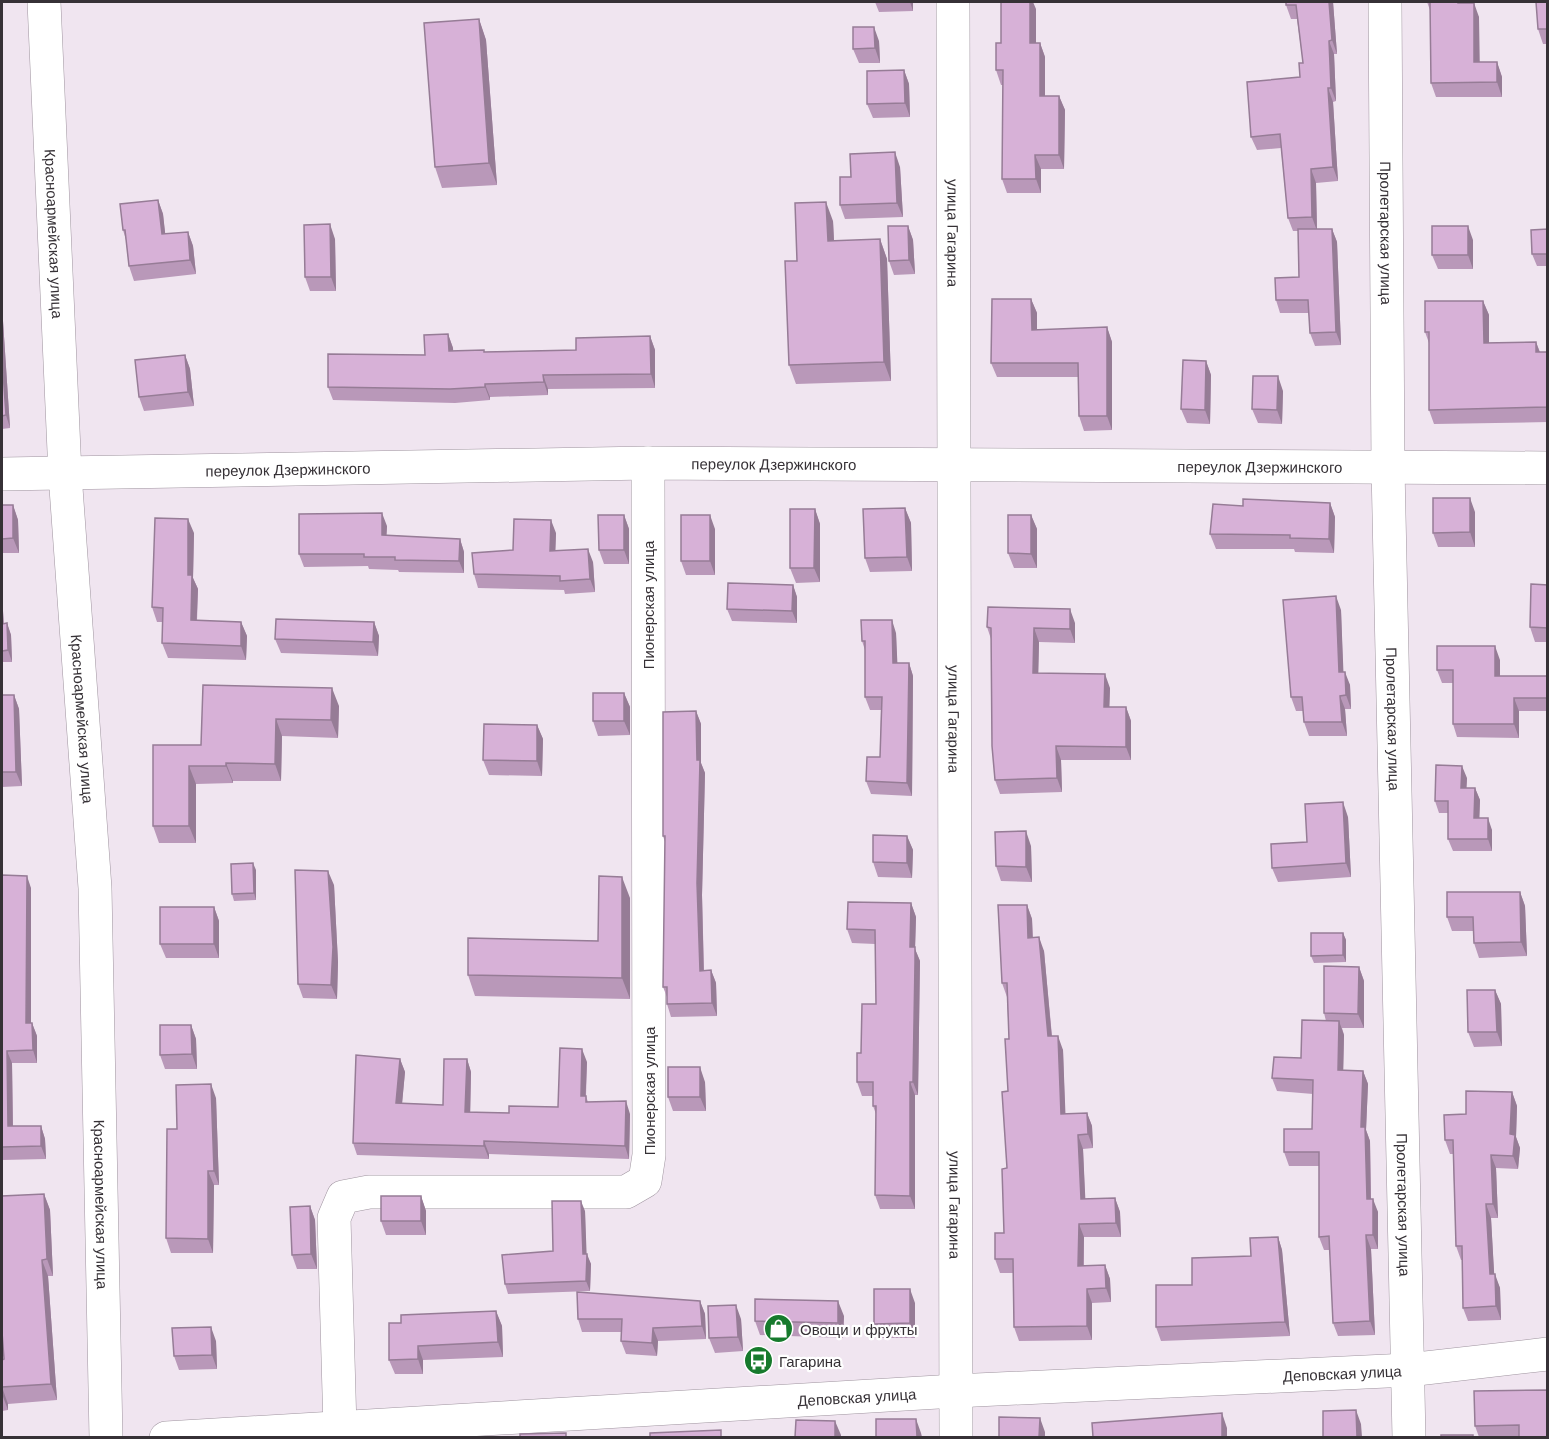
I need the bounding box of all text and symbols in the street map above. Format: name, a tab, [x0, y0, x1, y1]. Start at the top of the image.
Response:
street label: Красноармейская улица	[42, 149, 67, 320]
street label: Пролетарская улица	[1378, 161, 1395, 305]
street label: улица Гагарина	[945, 179, 962, 288]
street label: переулок Дзержинского	[691, 455, 856, 473]
street label: переулок Дзержинского	[1177, 457, 1342, 475]
street label: переулок Дзержинского	[205, 459, 371, 479]
street label: Пионерская улица	[640, 540, 657, 669]
street label: Красноармейская улица	[68, 634, 97, 805]
street label: Пролетарская улица	[1383, 647, 1403, 791]
street label: улица Гагарина	[946, 665, 963, 774]
street label: Пионерская улица	[641, 1026, 658, 1155]
street label: Красноармейская улица	[91, 1119, 112, 1290]
street label: Пролетарская улица	[1394, 1133, 1414, 1277]
street label: улица Гагарина	[947, 1151, 964, 1260]
shop icon: Овощи и фрукты	[763, 1313, 795, 1345]
place label: Овощи и фрукты	[800, 1321, 918, 1338]
bus stop icon: Гагарина	[742, 1345, 774, 1377]
place label: Гагарина	[779, 1353, 842, 1370]
street label: Деповская улица	[1282, 1362, 1403, 1384]
street label: Деповская улица	[797, 1385, 917, 1409]

